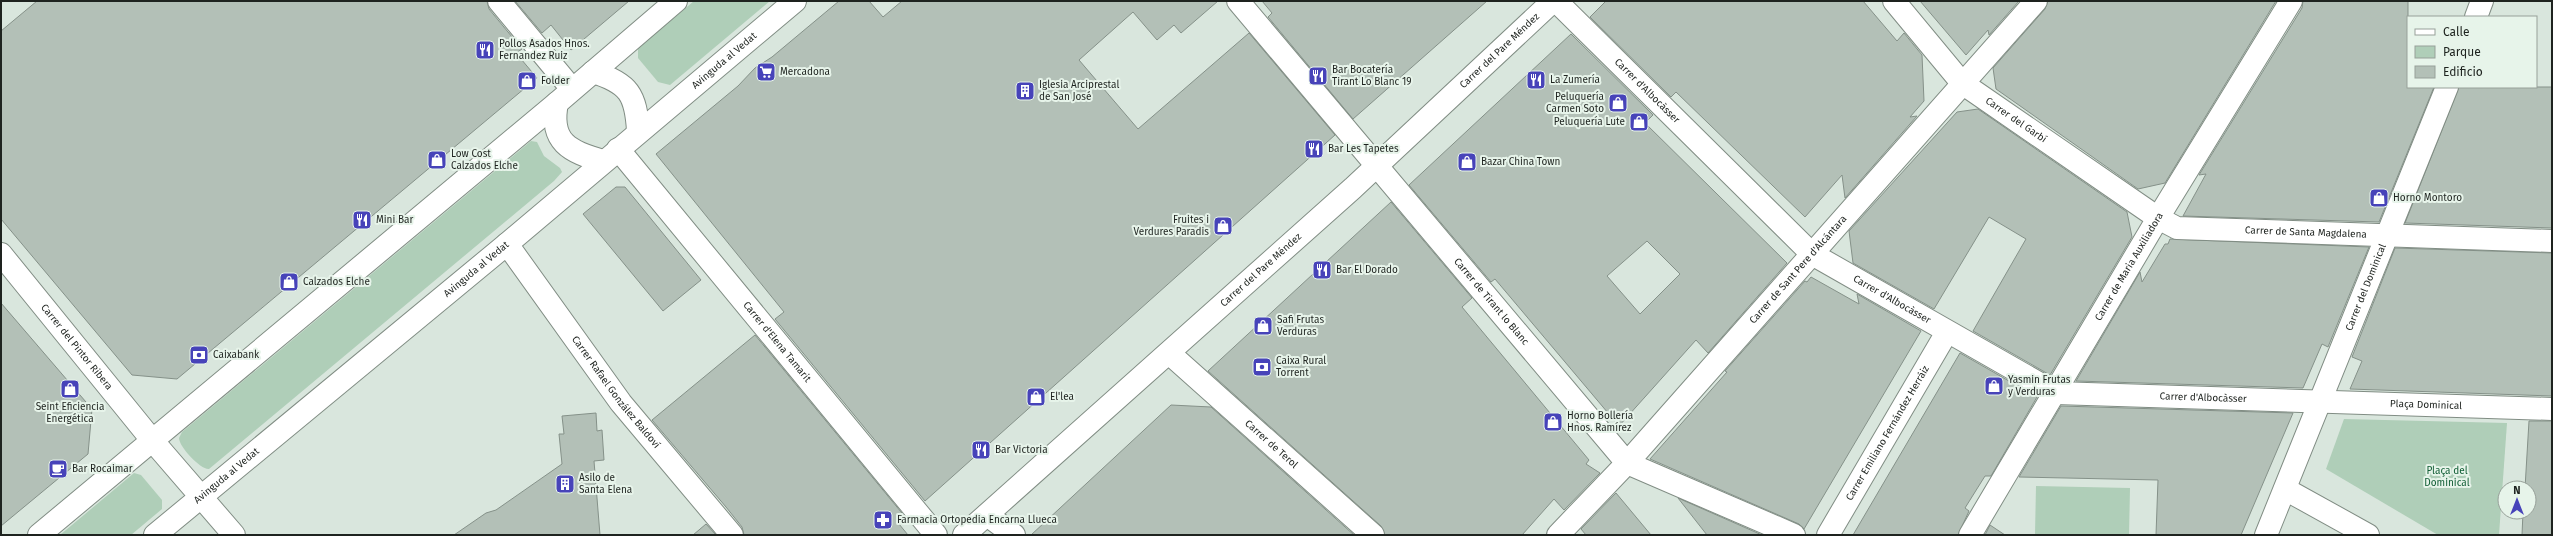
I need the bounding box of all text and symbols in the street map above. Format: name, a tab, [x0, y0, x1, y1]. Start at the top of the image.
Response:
street label: Carrer del Pare Méndez	[1457, 10, 1542, 91]
legend	[2407, 16, 2537, 88]
text: Calle	[2443, 25, 2470, 39]
street label: Avinguda al Vedat	[689, 30, 759, 91]
place label: Pollos Asados Hnos. Fernandez Ruiz	[499, 38, 590, 62]
restaurant icon: Pollos Asados Hnos. Fernandez Ruiz	[474, 39, 496, 61]
text: Parque	[2443, 45, 2481, 59]
street label: Carrer d'Albocàsser	[1612, 56, 1682, 126]
supermarket icon: Mercadona	[755, 61, 777, 83]
place label: Bar Bocatería Tirant Lo Blanc 19	[1332, 63, 1412, 88]
restaurant icon: Bar Bocatería Tirant Lo Blanc 19	[1307, 65, 1329, 87]
text: Edificio	[2443, 65, 2483, 79]
place label: Mercadona	[780, 66, 830, 78]
restaurant icon: La Zumería	[1525, 69, 1547, 91]
shop icon: Folder	[516, 70, 538, 92]
place label: La Zumería	[1550, 73, 1600, 86]
place label: Folder	[541, 75, 570, 87]
place label: Iglesia Arciprestal de San José	[1039, 79, 1119, 103]
building icon: Iglesia Arciprestal de San José	[1014, 80, 1036, 102]
place label: Peluquería Carmen Soto	[1546, 90, 1604, 115]
shop icon: Peluquería Carmen Soto	[1607, 92, 1629, 114]
street label: Carrer del Garbí	[1983, 95, 2050, 146]
shop icon: Peluquería Lute	[1628, 111, 1650, 133]
place label: Peluquería Lute	[1554, 115, 1625, 128]
restaurant icon: Bar Les Tapetes	[1303, 138, 1325, 160]
place label: Bar Les Tapetes	[1328, 143, 1399, 155]
place label: Low Cost Calzados Elche	[451, 148, 518, 172]
shop icon: Low Cost Calzados Elche	[426, 149, 448, 171]
shop icon: Bazar China Town	[1456, 151, 1478, 173]
place label: Bazar China Town	[1481, 156, 1560, 168]
shop icon: Horno Montoro	[2368, 187, 2390, 209]
place label: Horno Montoro	[2393, 192, 2462, 204]
restaurant icon: Mini Bar	[351, 209, 373, 231]
street label: Carrer de Maria Auxiliadora	[2092, 210, 2166, 323]
street label: Carrer de Sant Pere d'Alcántara	[1747, 213, 1849, 326]
place label: Mini Bar	[376, 214, 413, 226]
place label: Fruites i Verdures Paradis	[1133, 214, 1209, 238]
shop icon: Fruites i Verdures Paradis	[1212, 215, 1234, 237]
street label: Carrer de Santa Magdalena	[2245, 224, 2367, 241]
street label: Carrer del Pare Méndez	[1218, 230, 1305, 309]
street label: Avinguda al Vedat	[441, 239, 512, 300]
street label: Carrer del Dominical	[2343, 242, 2389, 333]
street label: Carrer de Tirant lo Blanc	[1451, 256, 1531, 348]
restaurant icon: Bar El Dorado	[1311, 259, 1333, 281]
place label: Bar El Dorado	[1336, 264, 1398, 276]
shop icon: Calzados Elche	[278, 271, 300, 293]
street label: Carrer d'Albocàsser	[1851, 273, 1933, 326]
place label: Calzados Elche	[303, 276, 370, 288]
street label: Carrer d'Elena Tamarit	[740, 299, 814, 385]
street label: Carrer del Pintor Ribera	[38, 302, 115, 392]
place label: Safi Frutas Verduras	[1277, 314, 1324, 338]
shop icon: Safi Frutas Verduras	[1252, 315, 1274, 337]
street label: Carrer Rafael González Baldoví	[569, 334, 663, 451]
bank icon: Caixabank	[188, 344, 210, 366]
place label: Caixabank	[213, 349, 260, 361]
place label: Caixa Rural Torrent	[1276, 355, 1326, 379]
bank icon: Caixa Rural Torrent	[1251, 356, 1273, 378]
street label: Carrer Emiliano Fernández Herráiz	[1843, 363, 1932, 503]
place label: Yasmin Frutas y Verduras	[2008, 374, 2071, 398]
shop icon: Yasmin Frutas y Verduras	[1983, 375, 2005, 397]
shop icon: Seint Eficiencia Energética	[59, 378, 81, 400]
shop icon: El'lea	[1025, 386, 1047, 408]
street label: Carrer d'Albocàsser	[2159, 390, 2247, 405]
place label: El'lea	[1050, 391, 1074, 403]
street label: Plaça Dominical	[2390, 398, 2462, 412]
place label: Seint Eficiencia Energética	[36, 401, 104, 425]
place label: Horno Bollería Hnos. Ramírez	[1567, 409, 1633, 434]
shop icon: Horno Bollería Hnos. Ramírez	[1542, 411, 1564, 433]
street label: Carrer de Terol	[1242, 417, 1300, 471]
restaurant icon: Bar Victoria	[970, 439, 992, 461]
place label: Bar Victoria	[995, 444, 1048, 456]
street label: Avinguda al Vedat	[192, 445, 262, 506]
cafe icon: Bar Rocaimar	[47, 458, 69, 480]
place label: Bar Rocaimar	[72, 463, 133, 475]
park label: Plaça del Dominical	[2424, 465, 2470, 489]
place label: Asilo de Santa Elena	[579, 472, 632, 496]
building icon: Asilo de Santa Elena	[554, 473, 576, 495]
north arrow	[2497, 480, 2537, 520]
text: N	[2513, 484, 2521, 497]
pharmacy icon: Farmacia Ortopedia Encarna Llueca	[872, 509, 894, 531]
place label: Farmacia Ortopedia Encarna Llueca	[897, 514, 1057, 526]

